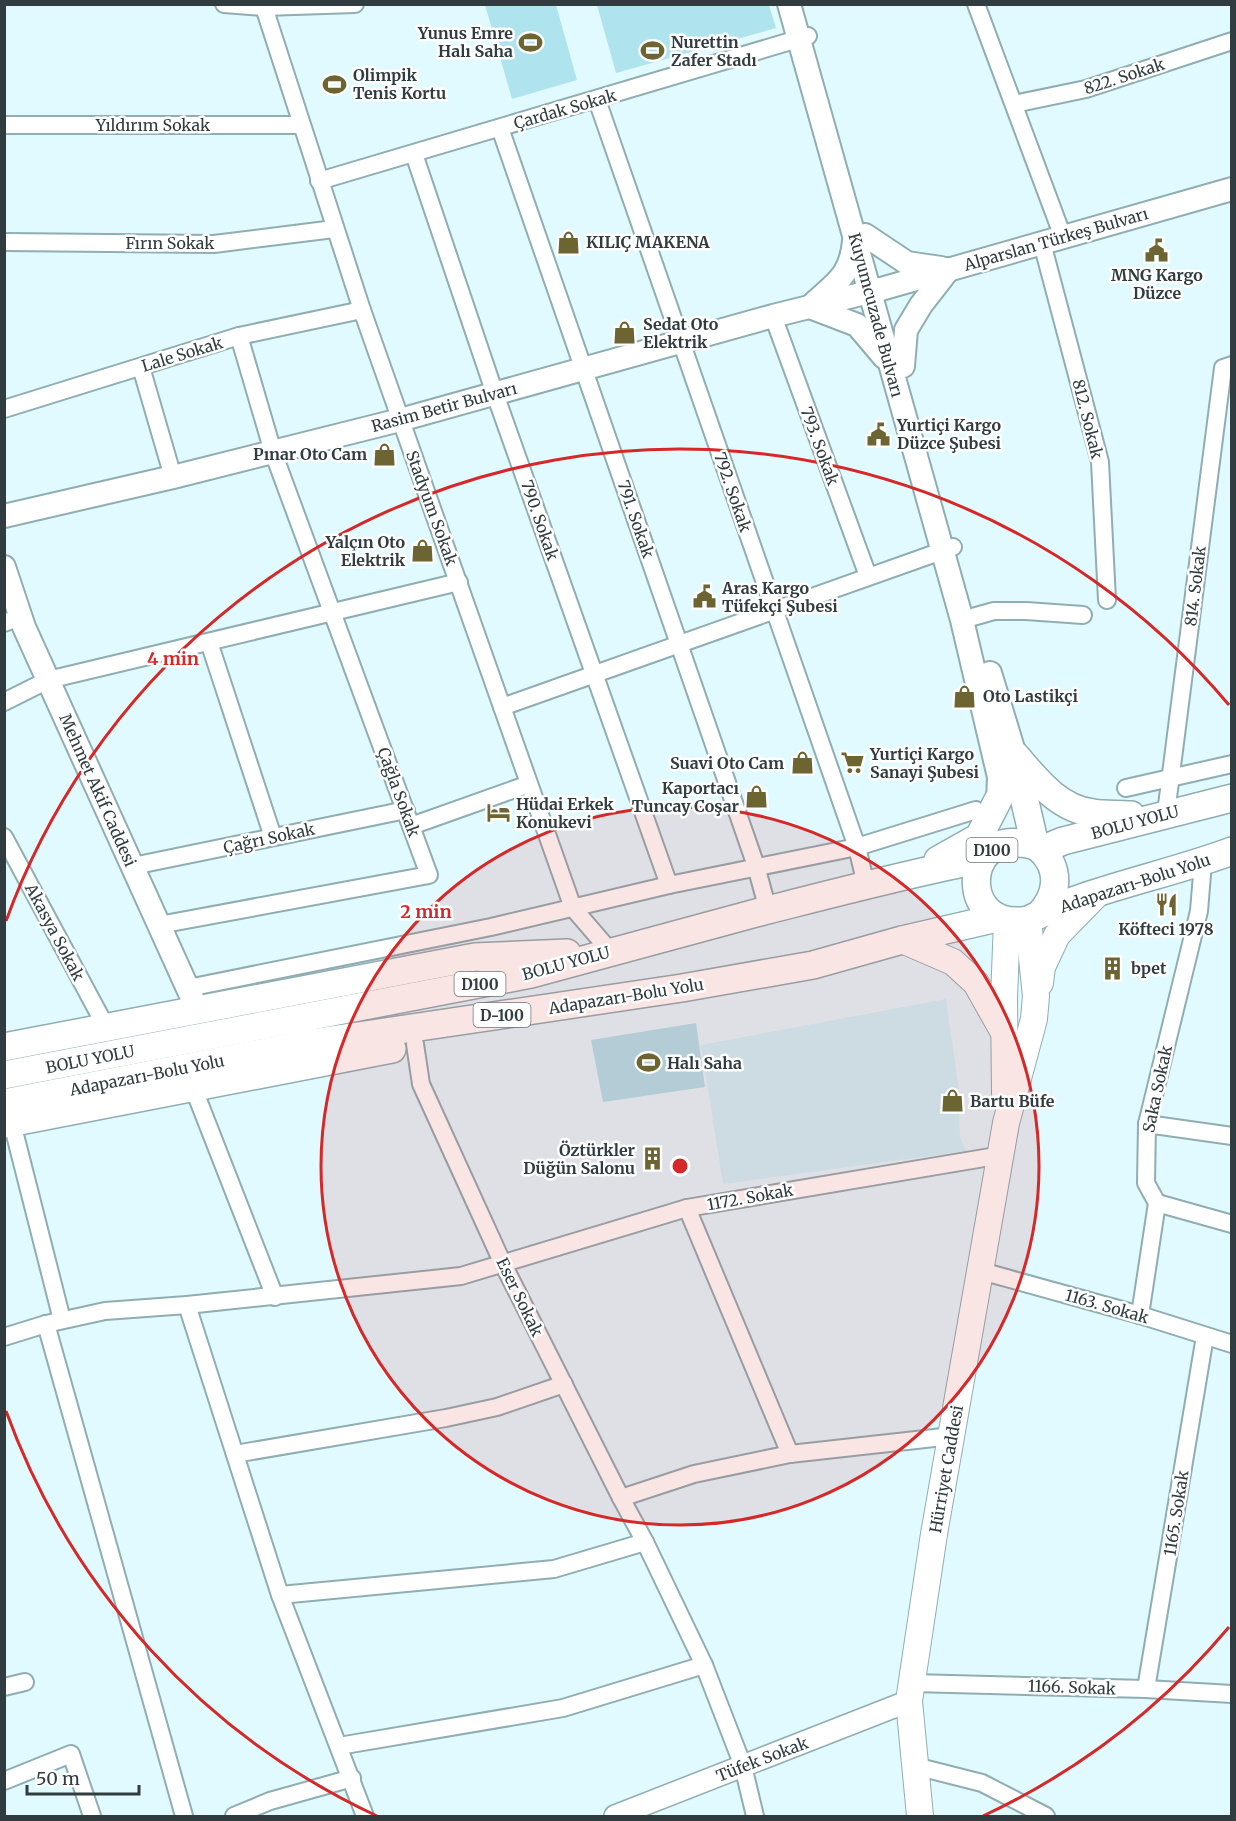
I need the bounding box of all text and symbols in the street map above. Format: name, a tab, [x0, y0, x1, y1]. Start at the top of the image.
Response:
place label: Yunus Emre Halı Saha	[417, 23, 513, 61]
sports icon: Yunus Emre Halı Saha	[518, 29, 544, 55]
place label: Nurettin Zafer Stadı	[671, 32, 757, 70]
sports icon: Nurettin Zafer Stadı	[640, 38, 666, 64]
street label: 822. Sokak	[1081, 53, 1168, 98]
place label: Olimpik Tenis Kortu	[353, 65, 446, 103]
sports icon: Olimpik Tenis Kortu	[322, 71, 348, 97]
street label: Çardak Sokak	[511, 85, 619, 133]
street label: Yıldırım Sokak	[95, 115, 211, 135]
street label: Alparslan Türkeş Bulvarı	[961, 203, 1150, 275]
shop icon: KILIÇ MAKENA	[555, 229, 581, 255]
street label: Kuyumcuzade Bulvarı	[844, 231, 908, 399]
place label: KILIÇ MAKENA	[586, 232, 710, 252]
street label: Fırın Sokak	[126, 233, 215, 253]
public building icon: MNG Kargo Düzce	[1144, 237, 1170, 263]
place label: MNG Kargo Düzce	[1111, 265, 1203, 303]
place label: Sedat Oto Elektrik	[643, 314, 719, 352]
shop icon: Sedat Oto Elektrik	[612, 320, 638, 346]
street label: Lale Sokak	[139, 332, 226, 376]
street label: 812. Sokak	[1068, 377, 1108, 462]
street label: Rasim Betir Bulvarı	[369, 378, 519, 436]
street label: 793. Sokak	[797, 404, 844, 489]
place label: Yurtiçi Kargo Düzce Şubesi	[896, 415, 1001, 453]
public building icon: Yurtiçi Kargo Düzce Şubesi	[866, 421, 892, 447]
shop icon: Pınar Oto Cam	[372, 441, 398, 467]
place label: Pınar Oto Cam	[253, 444, 367, 464]
street label: Stadyum Sokak	[402, 448, 462, 569]
street label: 792. Sokak	[710, 449, 756, 535]
street label: 790. Sokak	[517, 477, 563, 564]
street label: 791. Sokak	[613, 478, 659, 561]
place label: Yalçın Oto Elektrik	[325, 532, 406, 570]
shop icon: Yalçın Oto Elektrik	[410, 538, 436, 564]
street label: 814. Sokak	[1180, 544, 1210, 627]
place label: Aras Kargo Tüfekçi Şubesi	[721, 578, 838, 616]
public building icon: Aras Kargo Tüfekçi Şubesi	[691, 584, 717, 610]
text: 4 min	[147, 647, 199, 670]
shop icon: Oto Lastikçi	[952, 683, 978, 709]
place label: Oto Lastikçi	[983, 686, 1078, 706]
street label: Mehmet Akif Caddesi	[55, 710, 141, 870]
place label: Yurtiçi Kargo Sanayi Şubesi	[869, 744, 979, 782]
street label: Çağla Sokak	[374, 745, 425, 840]
shop icon: Suavi Oto Cam	[789, 750, 815, 776]
supermarket icon: Yurtiçi Kargo Sanayi Şubesi	[839, 750, 865, 776]
place label: Suavi Oto Cam	[670, 753, 784, 773]
place label: Kaportacı Tuncay Coşar	[632, 778, 740, 816]
shop icon: Kaportacı Tuncay Coşar	[744, 784, 770, 810]
place label: Hüdai Erkek Konukevi	[516, 794, 614, 832]
hotel icon: Hüdai Erkek Konukevi	[485, 800, 511, 826]
street label: BOLU YOLU	[1089, 801, 1181, 843]
street label: Çağrı Sokak	[222, 818, 317, 857]
road number: D100	[966, 838, 1018, 862]
street label: Adapazarı-Bolu Yolu	[1056, 849, 1213, 917]
street label: Akasya Sokak	[21, 879, 89, 985]
restaurant icon: Köfteci 1978	[1153, 891, 1179, 917]
text: 2 min	[400, 900, 452, 923]
place label: Köfteci 1978	[1118, 919, 1214, 939]
street label: BOLU YOLU	[520, 942, 612, 984]
building icon: bpet	[1100, 955, 1126, 981]
place label: bpet	[1131, 958, 1167, 978]
road number: D100	[454, 972, 506, 996]
street label: Adapazarı-Bolu Yolu	[546, 974, 705, 1018]
road number: D-100	[474, 1003, 530, 1027]
street label: BOLU YOLU	[44, 1041, 136, 1077]
street label: Saka Sokak	[1138, 1043, 1176, 1134]
street label: Adapazarı-Bolu Yolu	[67, 1050, 226, 1100]
sports icon: Halı Saha	[636, 1050, 662, 1076]
place label: Halı Saha	[667, 1053, 742, 1073]
shop icon: Bartu Büfe	[939, 1088, 965, 1114]
place label: Bartu Büfe	[970, 1091, 1055, 1111]
place label: Öztürkler Düğün Salonu	[523, 1140, 636, 1178]
building icon: Öztürkler Düğün Salonu	[640, 1146, 666, 1172]
centre of rings	[670, 1156, 690, 1176]
street label: 1172. Sokak	[705, 1179, 795, 1214]
street label: Eser Sokak	[492, 1254, 548, 1340]
street label: 1163. Sokak	[1063, 1285, 1152, 1328]
street label: Hürriyet Caddesi	[925, 1404, 967, 1534]
street label: 1165. Sokak	[1159, 1468, 1193, 1557]
street label: 1166. Sokak	[1028, 1675, 1117, 1699]
street label: Tüfek Sokak	[713, 1732, 812, 1786]
scale bar	[27, 1758, 140, 1796]
text: 50 m	[36, 1767, 80, 1790]

